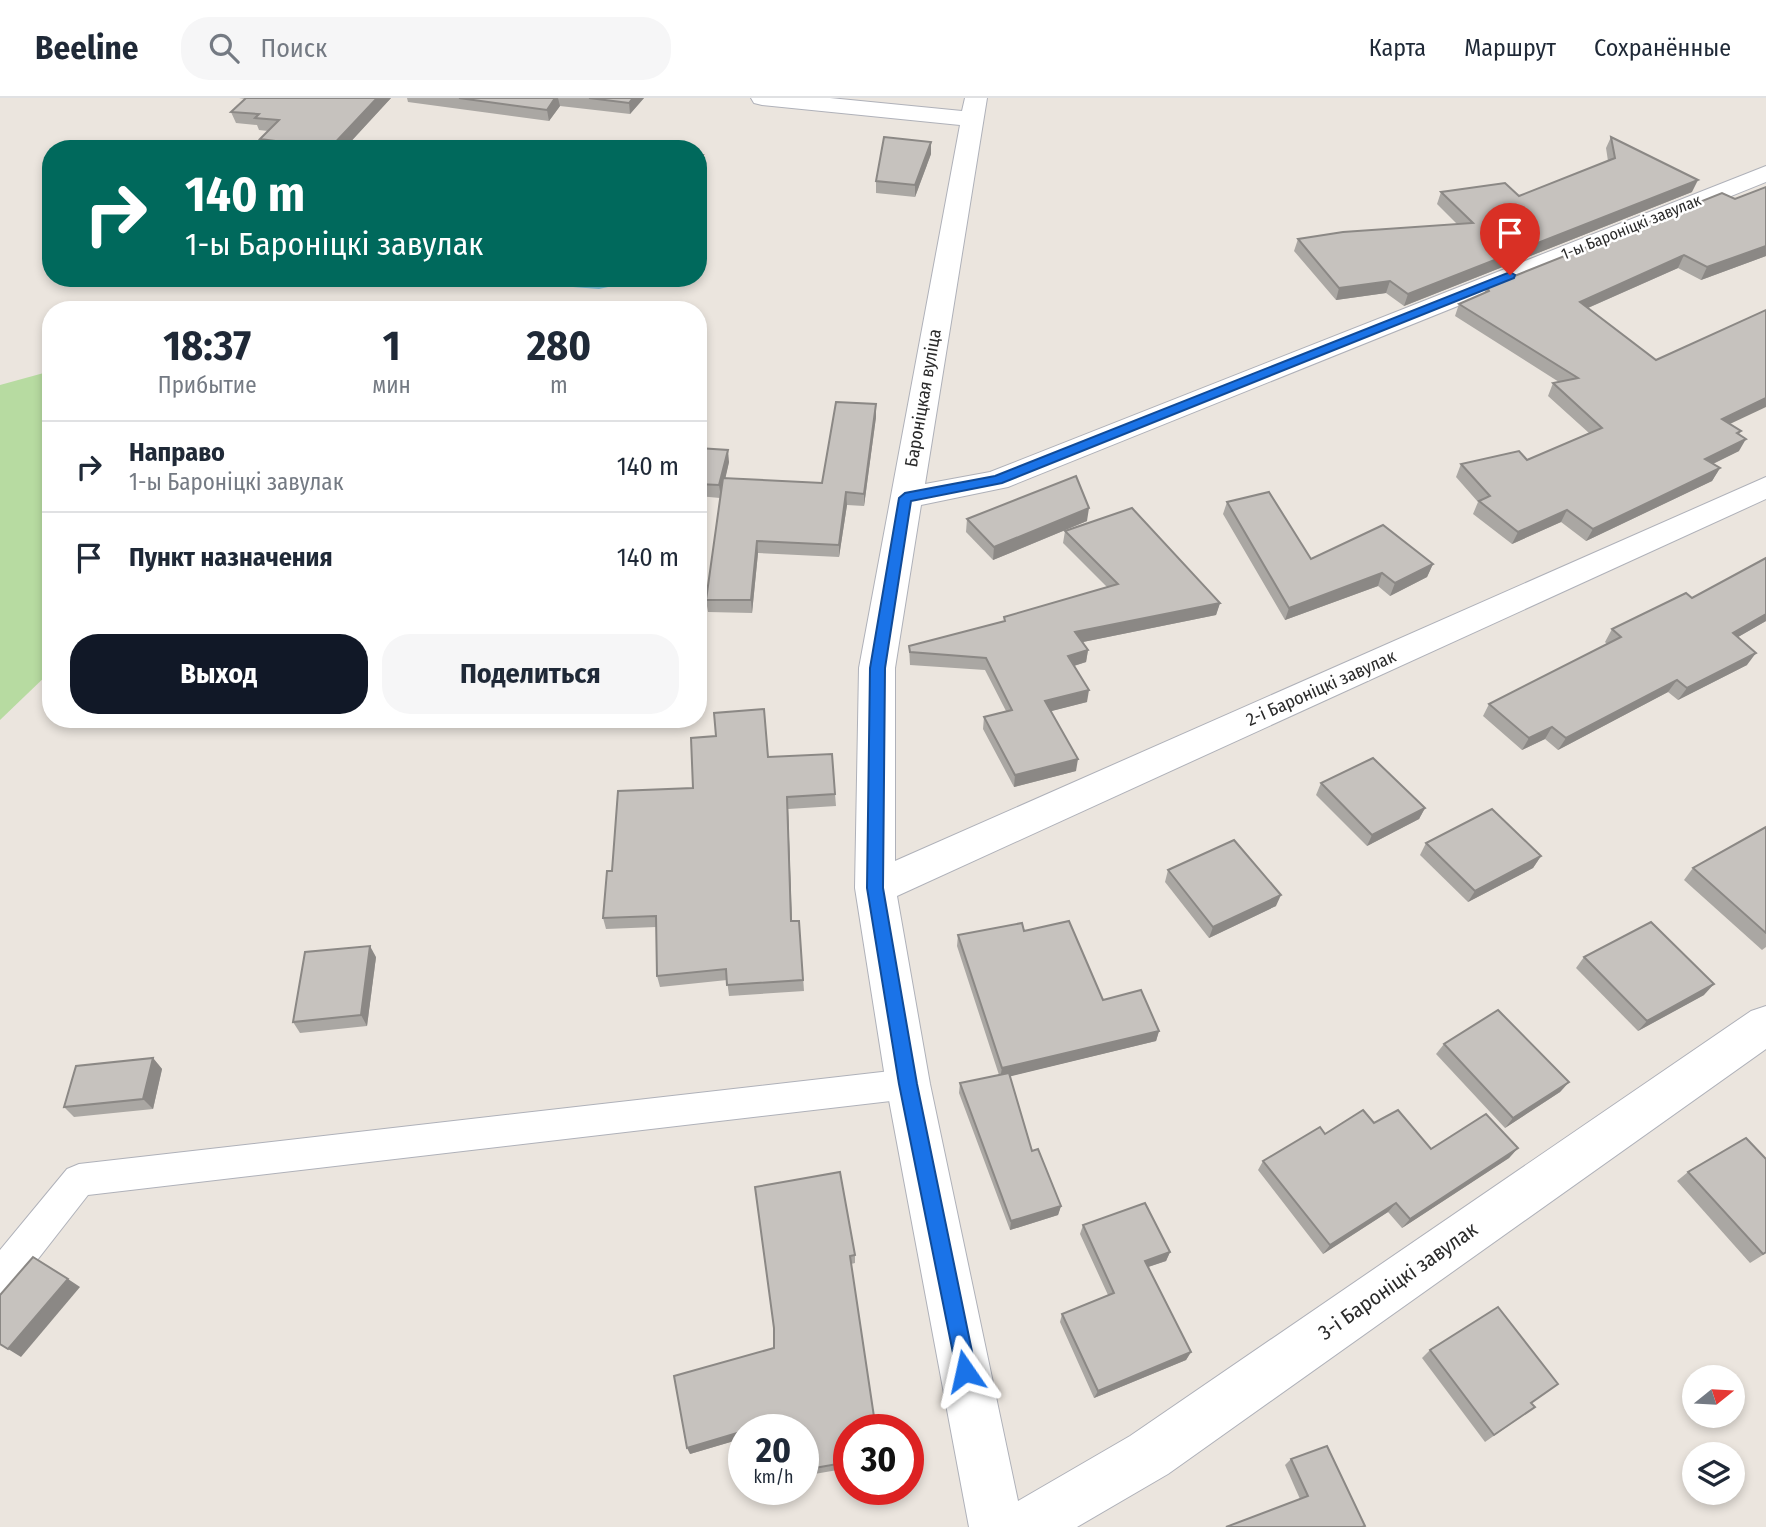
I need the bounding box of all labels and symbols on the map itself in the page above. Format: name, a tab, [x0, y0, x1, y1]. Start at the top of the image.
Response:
street label: 1-ы Бароніцкі завулак	[1558, 190, 1704, 264]
pin	[1480, 203, 1540, 275]
street label: Бароніцкая вуліца	[900, 327, 946, 469]
street label: 2-і Бароніцкі завулак	[1243, 645, 1400, 731]
street label: 3-і Бароніцкі завулак	[1313, 1216, 1483, 1346]
position arrow	[928, 1334, 1002, 1408]
north arrow	[1682, 1365, 1745, 1428]
speed limit sign: 30	[833, 1414, 924, 1505]

